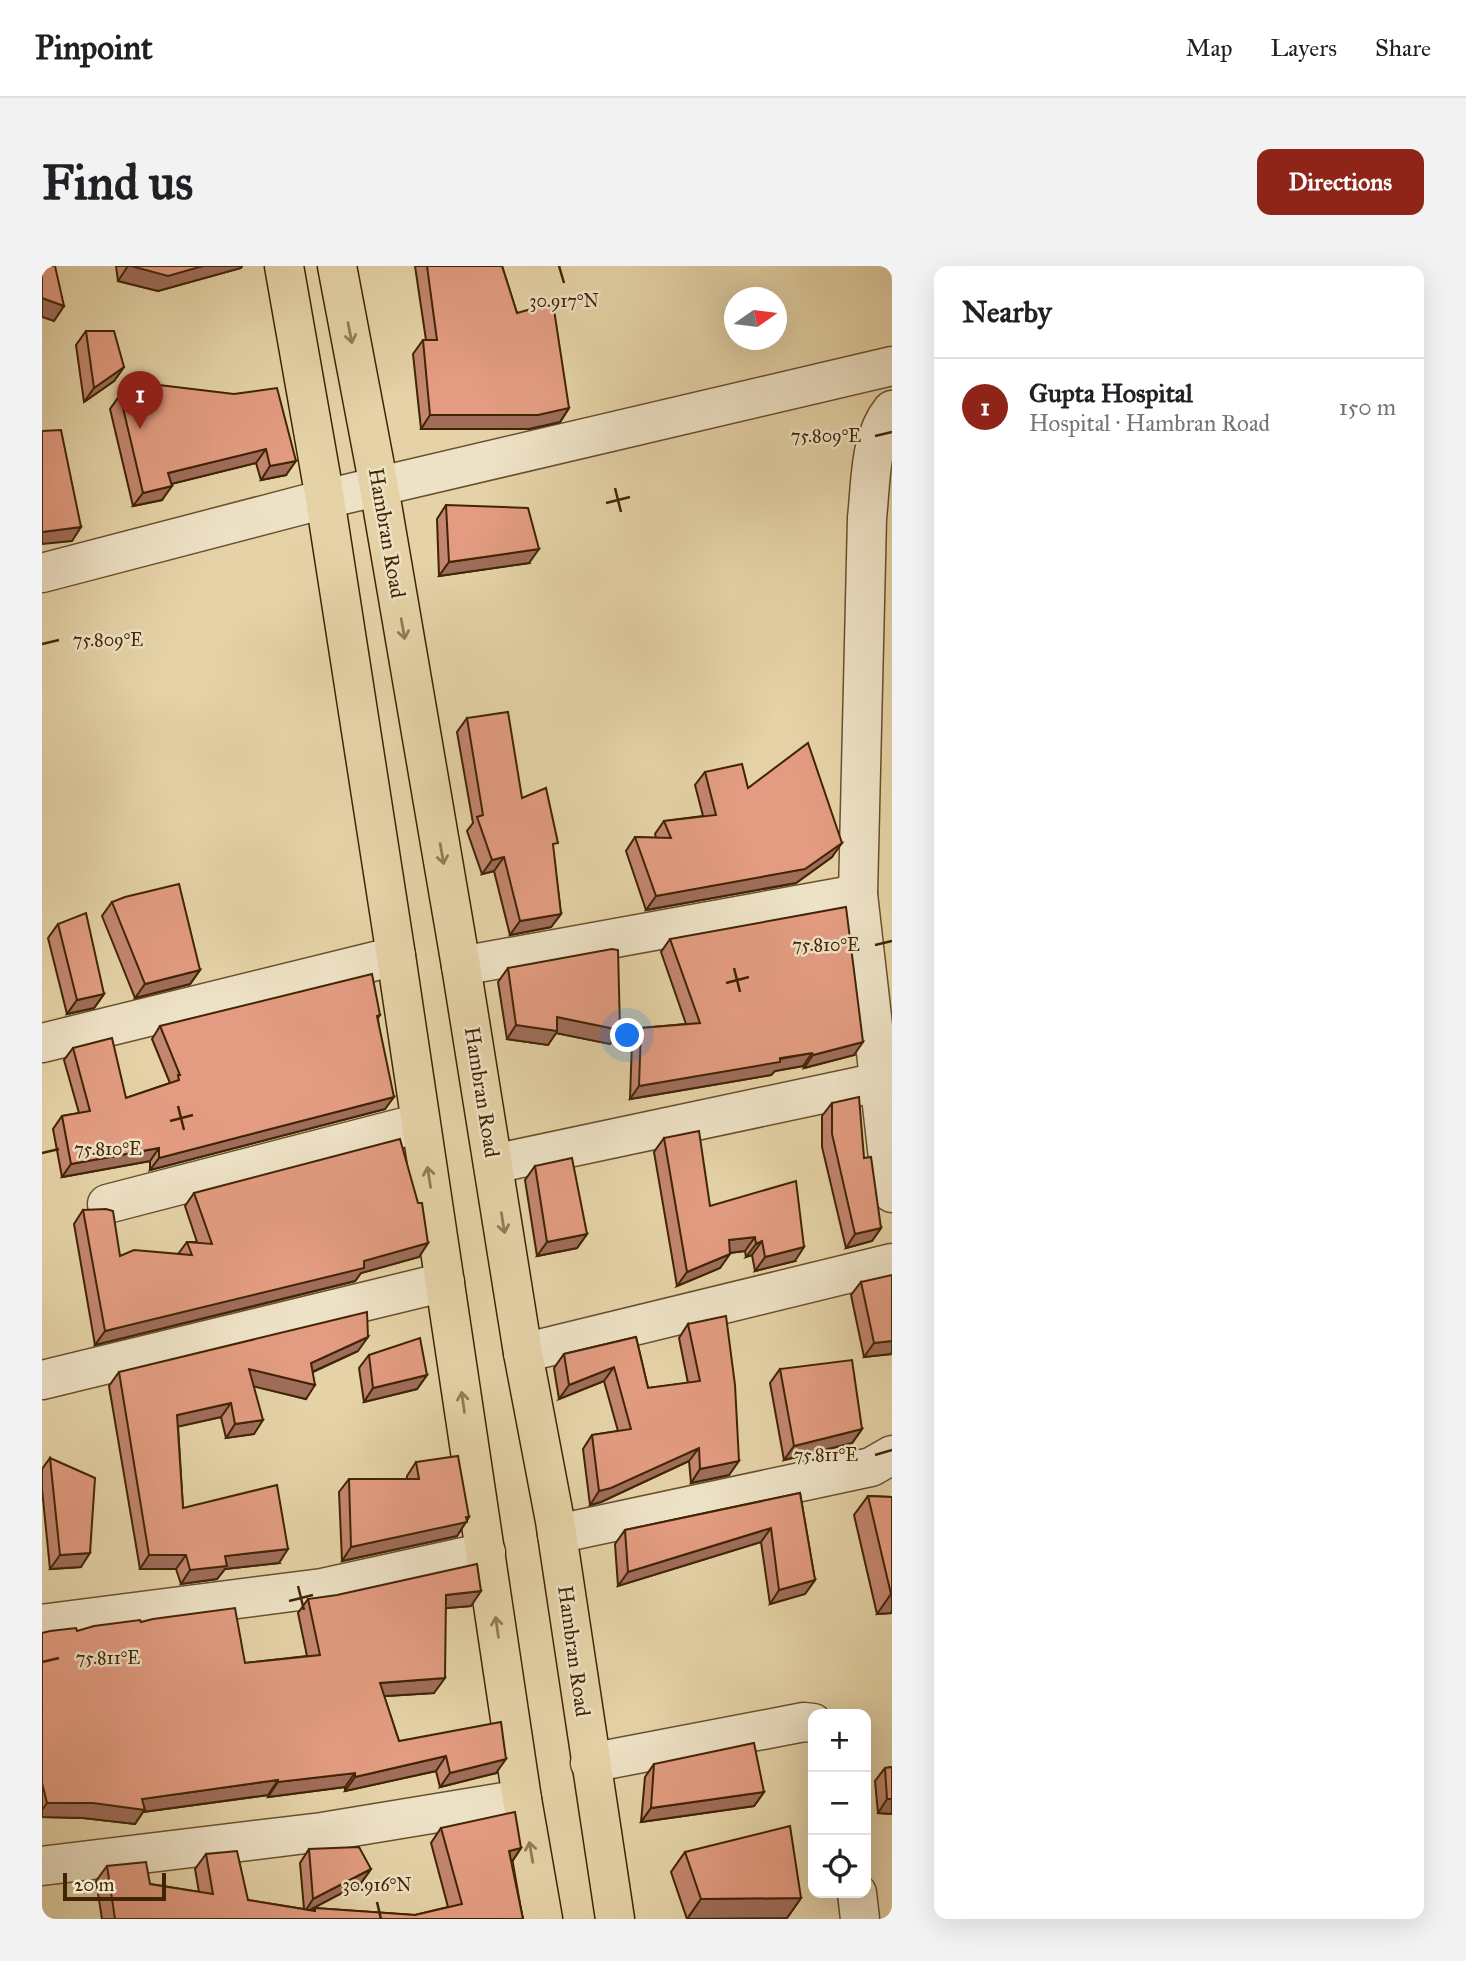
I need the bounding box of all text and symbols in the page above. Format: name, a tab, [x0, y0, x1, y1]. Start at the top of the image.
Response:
text: Pinpoint	[35, 28, 153, 68]
text: Map	[1186, 33, 1233, 63]
text: Layers	[1271, 33, 1337, 63]
text: Share	[1375, 33, 1431, 63]
button: Directions	[1257, 149, 1424, 215]
text: Find us	[42, 153, 193, 212]
north arrow	[724, 287, 787, 350]
text: 30.917°N	[529, 290, 599, 312]
text: Nearby	[962, 294, 1052, 330]
one-way arrow	[344, 321, 357, 344]
pin: 1	[117, 371, 163, 429]
text: Gupta Hospital	[1029, 377, 1193, 409]
text: 1	[980, 393, 990, 421]
text: 150 m	[1339, 393, 1396, 421]
text: Hospital · Hambran Road	[1029, 409, 1270, 437]
text: 75.809°E	[791, 425, 861, 447]
street label: Hambran Road	[363, 466, 411, 601]
one-way arrow	[397, 617, 410, 640]
text: 75.809°E	[73, 629, 143, 651]
one-way arrow	[436, 842, 449, 864]
text: 75.810°E	[792, 934, 860, 956]
your location	[610, 1018, 644, 1052]
street label: Hambran Road	[459, 1025, 505, 1160]
text: 75.810°E	[74, 1138, 142, 1160]
one-way arrow	[422, 1166, 435, 1189]
one-way arrow	[497, 1211, 510, 1234]
one-way arrow	[456, 1391, 469, 1414]
text: 75.811°E	[794, 1444, 858, 1466]
street label: Hambran Road	[552, 1584, 596, 1719]
one-way arrow	[490, 1616, 503, 1639]
text: 75.811°E	[76, 1647, 140, 1669]
map controls	[808, 1709, 871, 1898]
button: +	[808, 1709, 871, 1772]
button: −	[808, 1772, 871, 1835]
button: locate	[808, 1835, 871, 1898]
one-way arrow	[524, 1841, 537, 1864]
scale bar	[63, 1870, 166, 1902]
text: 20 m	[74, 1873, 115, 1896]
text: 30.916°N	[342, 1874, 412, 1896]

